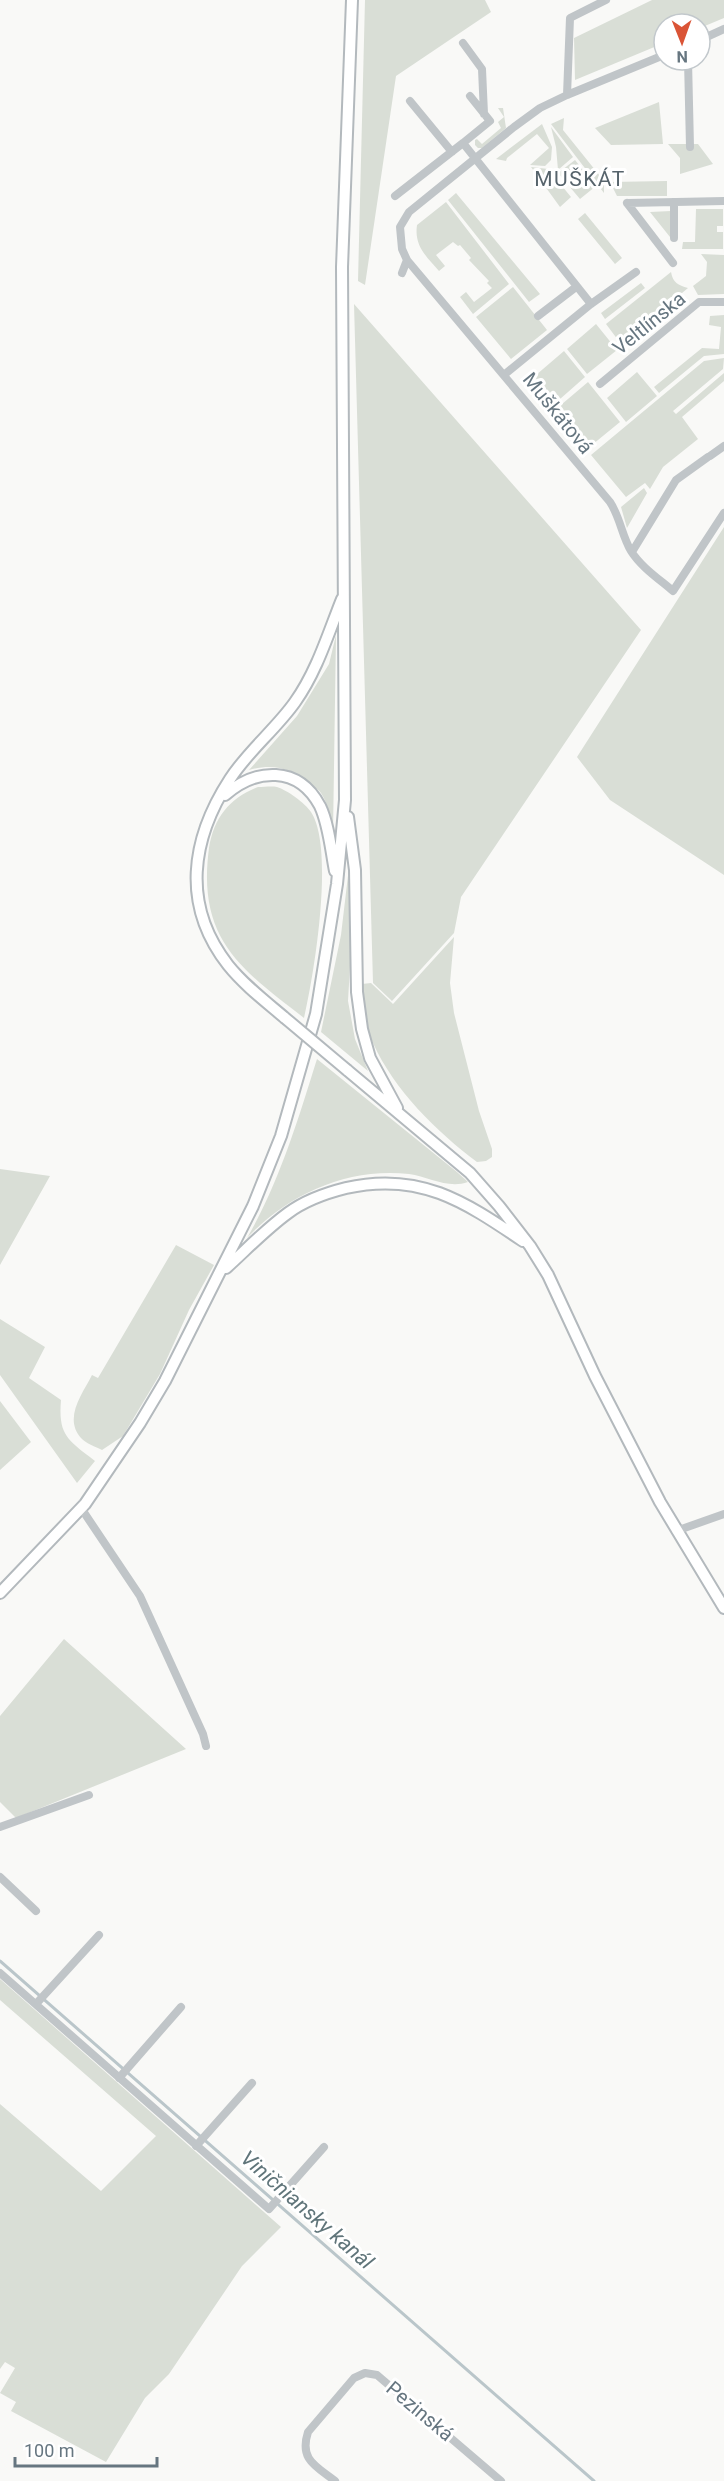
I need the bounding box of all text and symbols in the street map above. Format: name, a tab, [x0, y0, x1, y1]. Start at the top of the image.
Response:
north arrow	[652, 12, 712, 72]
text: N	[676, 47, 688, 66]
district label: MUŠKÁT	[534, 167, 626, 191]
street label: Veltlínska	[608, 286, 690, 360]
street label: Muškátová	[518, 367, 598, 459]
water label: Viničniansky kanál	[236, 2146, 379, 2275]
street label: Pezinská	[382, 2376, 458, 2446]
scale bar	[15, 2430, 158, 2468]
text: 100 m	[24, 2440, 75, 2461]

